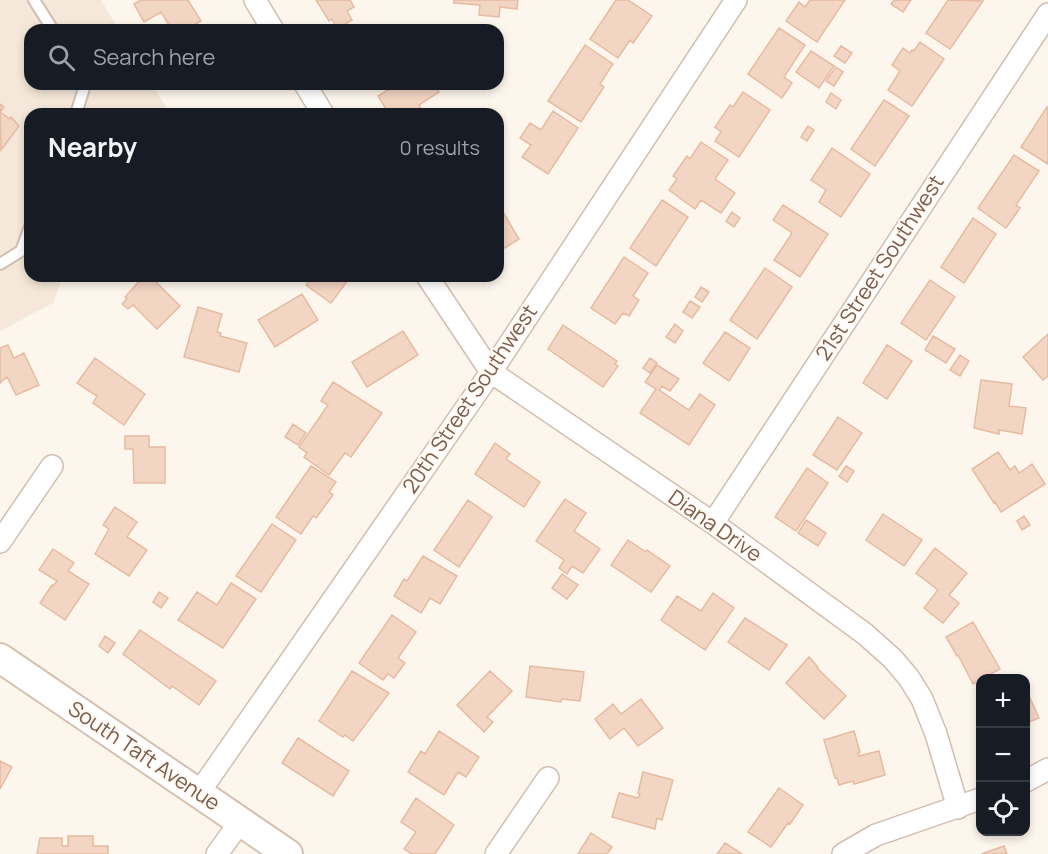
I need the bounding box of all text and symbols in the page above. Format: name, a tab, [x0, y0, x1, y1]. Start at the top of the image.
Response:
search box	[24, 24, 504, 90]
icon: search	[45, 41, 78, 74]
text: Search here	[93, 42, 215, 72]
text: Nearby	[48, 129, 137, 165]
text: 0 results	[400, 134, 480, 161]
street label: 21st Street Southwest	[809, 169, 950, 366]
street label: 20th Street Southwest	[396, 299, 543, 498]
street label: Diana Drive	[663, 483, 768, 568]
map controls	[976, 674, 1030, 836]
button: +	[976, 674, 1030, 728]
street label: South Taft Avenue	[63, 694, 226, 816]
button: −	[976, 728, 1030, 782]
button: locate	[976, 782, 1030, 836]

